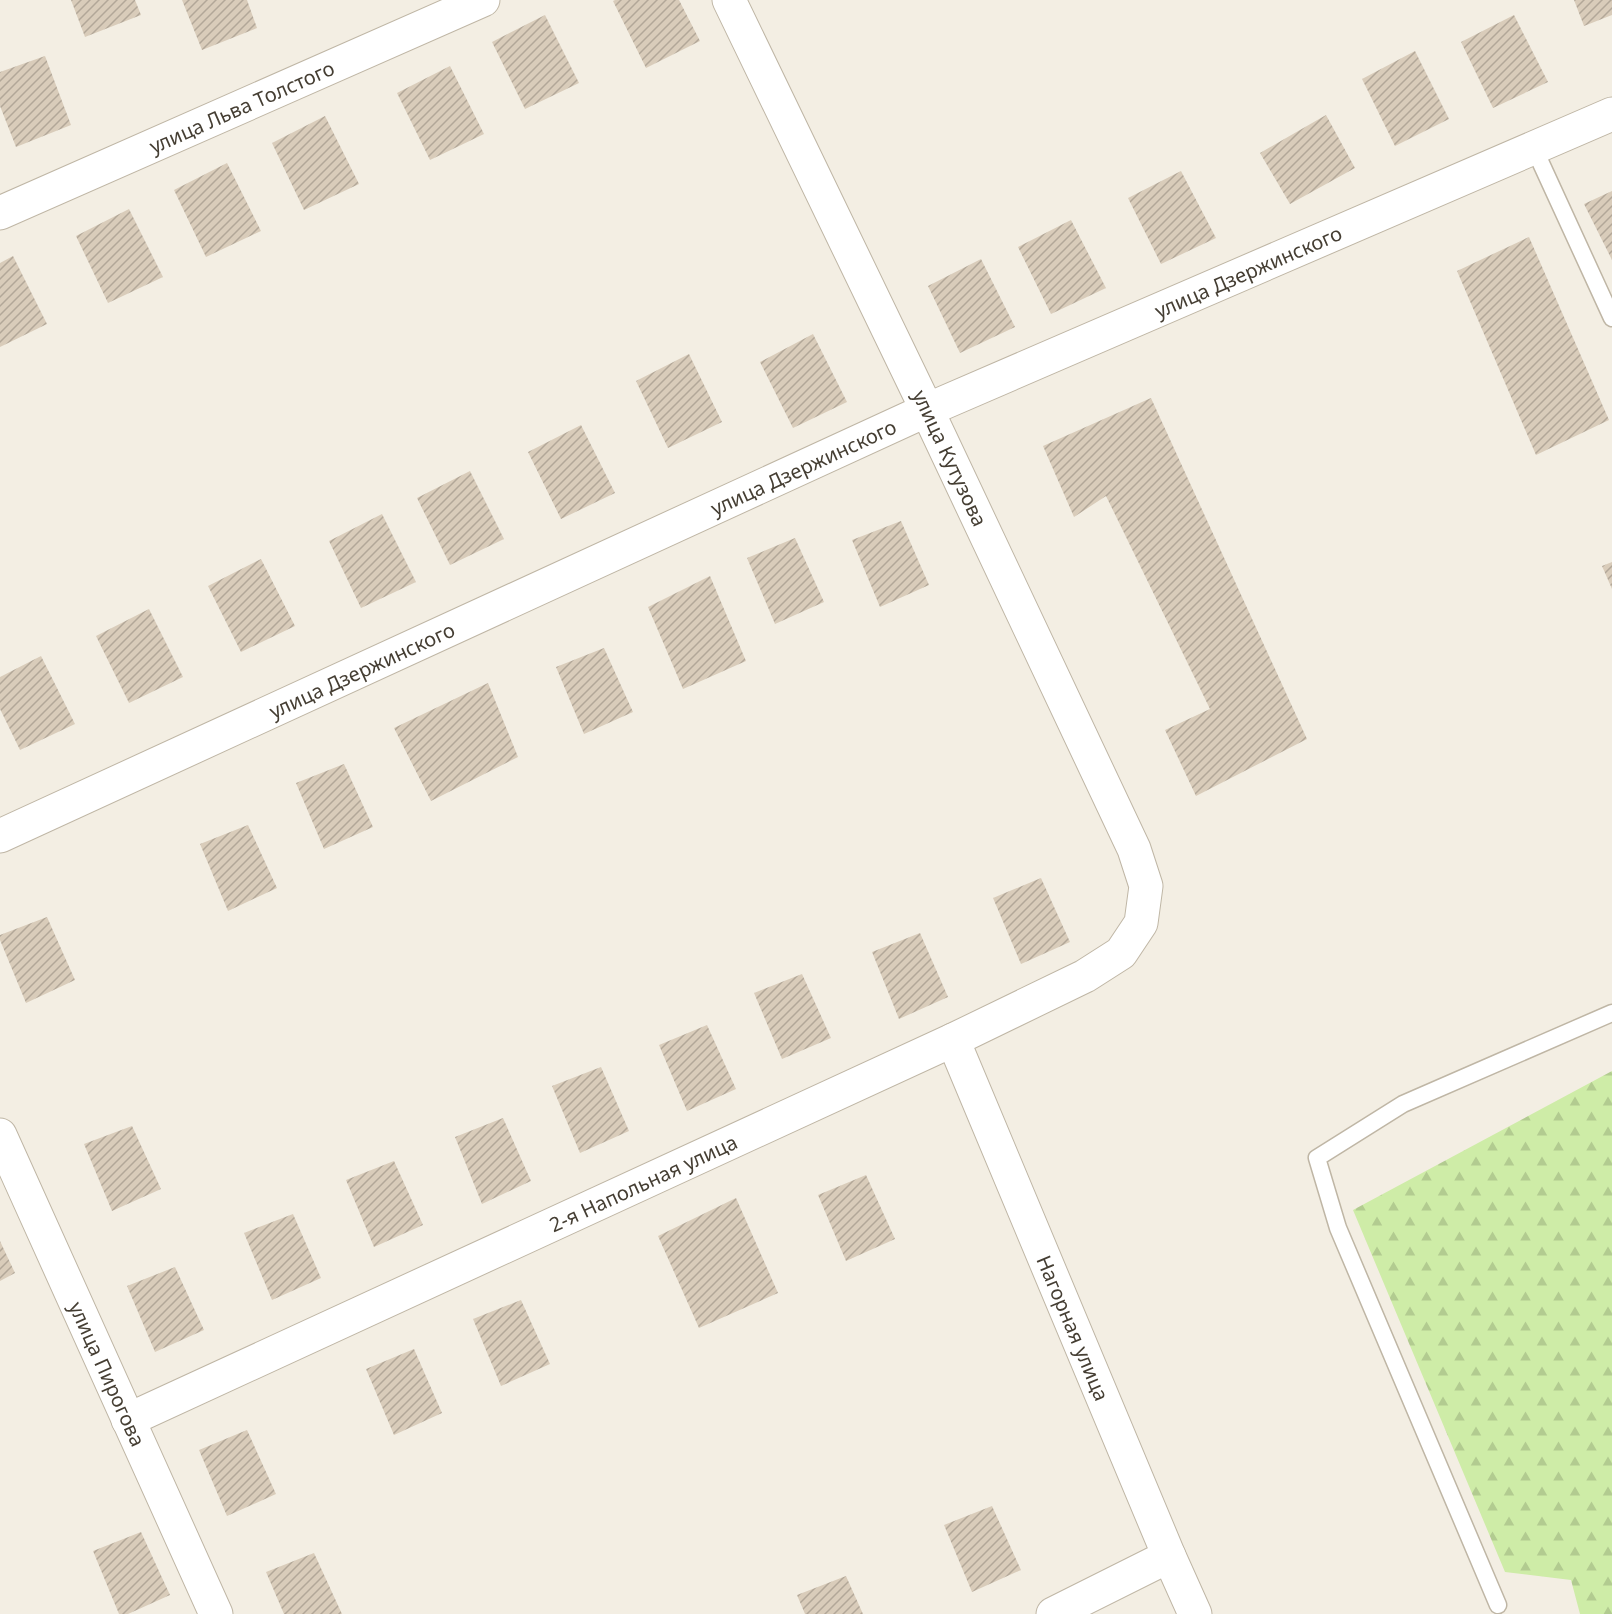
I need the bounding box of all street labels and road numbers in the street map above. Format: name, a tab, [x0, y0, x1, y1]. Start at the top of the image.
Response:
street label: улица Льва Толстого	[145, 54, 338, 159]
street label: улица Дзержинского	[1150, 219, 1346, 324]
street label: улица Кутузова	[907, 385, 993, 531]
street label: улица Дзержинского	[706, 413, 900, 521]
street label: улица Дзержинского	[264, 615, 459, 724]
street label: 2-я Напольная улица	[545, 1128, 741, 1238]
street label: Нагорная улица	[1031, 1251, 1116, 1405]
street label: улица Пирогова	[63, 1297, 152, 1450]

